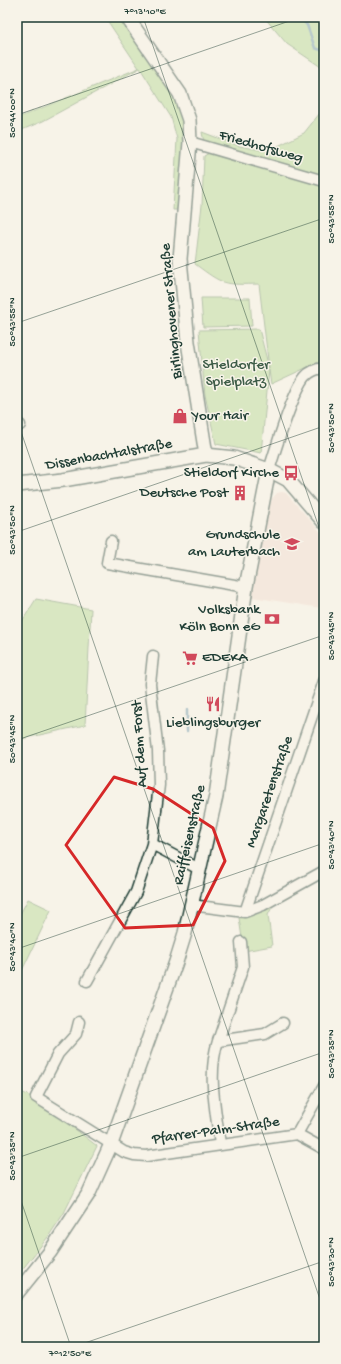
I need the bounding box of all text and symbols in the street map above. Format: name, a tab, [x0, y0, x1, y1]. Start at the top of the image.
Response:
text: 7°13'10"E	[123, 6, 167, 18]
text: 50°44'00"N	[7, 88, 19, 138]
street label: Friedhofsweg	[216, 126, 305, 168]
text: 50°43'55"N	[326, 194, 338, 244]
street label: Birlinghovener Straße	[157, 242, 187, 380]
text: 50°43'55"N	[7, 297, 19, 347]
park label: Stieldorfer Spielplatz	[203, 356, 271, 391]
text: 50°43'50"N	[326, 403, 338, 453]
shop icon: Your Hair	[171, 407, 189, 425]
place label: Your Hair	[190, 407, 250, 425]
street label: Dissenbachtalstraße	[43, 435, 174, 475]
place label: Stieldorf Kirche	[184, 464, 279, 482]
bus stop icon: Stieldorf Kirche	[282, 464, 300, 482]
place label: Deutsche Post	[139, 484, 230, 502]
building icon: Deutsche Post	[231, 484, 249, 502]
text: 50°43'50"N	[7, 505, 19, 555]
place label: Grundschule am Lauterbach	[188, 526, 280, 561]
school or university icon: Grundschule am Lauterbach	[283, 535, 301, 553]
place label: Volksbank Köln Bonn eG	[180, 601, 261, 636]
bank icon: Volksbank Köln Bonn eG	[263, 610, 281, 628]
text: 50°43'45"N	[326, 611, 338, 660]
supermarket icon: EDEKA	[181, 649, 199, 667]
place label: EDEKA	[202, 649, 249, 667]
restaurant icon: Lieblingsburger	[204, 695, 222, 713]
street label: Auf dem Forst	[128, 698, 152, 788]
text: 50°43'45"N	[7, 714, 19, 763]
place label: Lieblingsburger	[166, 714, 262, 732]
street label: Margaretenstraße	[242, 733, 298, 850]
street label: Raiffeisenstraße	[170, 783, 210, 887]
text: 50°43'40"N	[326, 820, 338, 870]
text: 50°43'40"N	[7, 922, 19, 972]
text: 50°43'35"N	[326, 1029, 338, 1079]
street label: Pfarrer-Palm-Straße	[150, 1113, 281, 1149]
text: 50°43'35"N	[7, 1131, 19, 1181]
text: 50°43'30"N	[326, 1237, 338, 1287]
text: 7°12'50"E	[48, 1348, 92, 1360]

